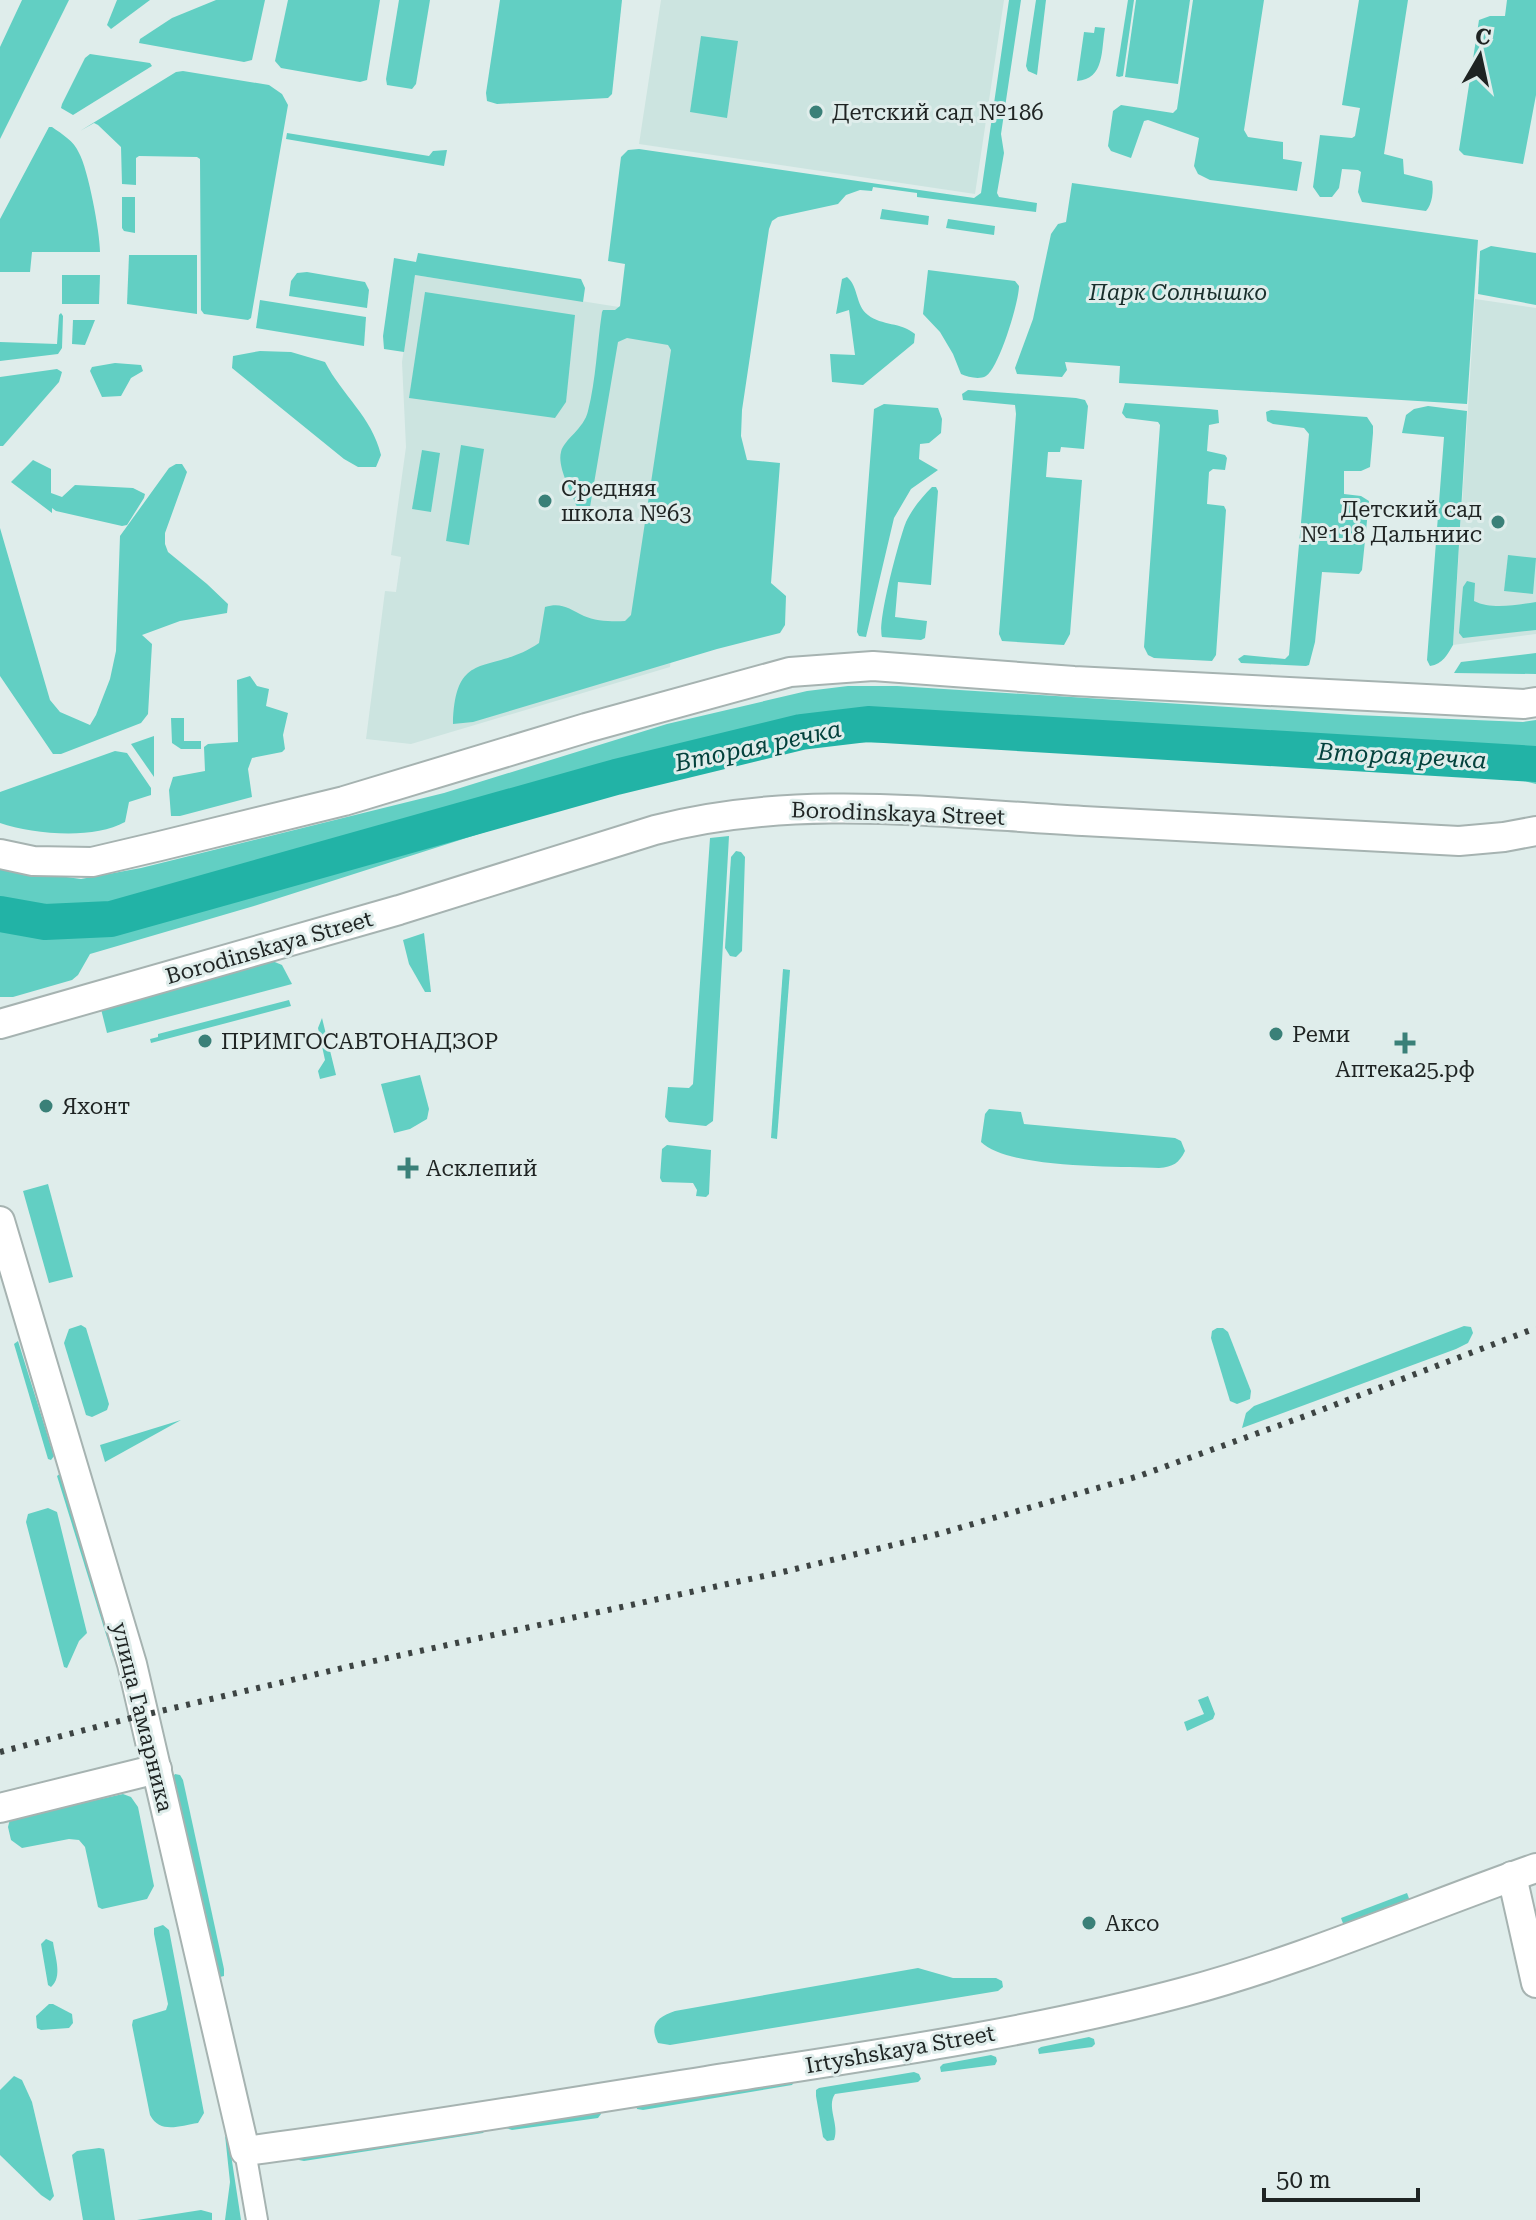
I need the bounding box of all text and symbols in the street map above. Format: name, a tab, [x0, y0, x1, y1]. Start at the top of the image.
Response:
north arrow	[1440, 16, 1520, 96]
text: С	[1473, 23, 1493, 50]
place label: Детский сад №186	[832, 100, 1044, 125]
marker: Детский сад №186	[807, 103, 825, 121]
park label: Парк Солнышко	[1088, 280, 1267, 305]
place label: Средняя школа №63	[561, 476, 692, 526]
marker: Средняя школа №63	[536, 492, 554, 510]
place label: Детский сад №118 Дальниис	[1300, 497, 1482, 547]
marker: Детский сад №118 Дальниис	[1489, 513, 1507, 531]
water label: Вторая речка	[671, 715, 844, 778]
water label: Вторая речка	[1316, 738, 1487, 774]
street label: Borodinskaya Street	[791, 797, 1005, 830]
street label: Borodinskaya Street	[163, 906, 376, 989]
place label: Реми	[1292, 1022, 1350, 1047]
marker: Реми	[1267, 1025, 1285, 1043]
place label: ПРИМГОСАВТОНАДЗОР	[221, 1029, 498, 1054]
marker: ПРИМГОСАВТОНАДЗОР	[196, 1032, 214, 1050]
marker: Аптека25.рф	[1396, 1034, 1414, 1052]
place label: Аптека25.рф	[1335, 1057, 1475, 1082]
place label: Яхонт	[62, 1094, 130, 1119]
marker: Яхонт	[37, 1097, 55, 1115]
place label: Асклепий	[426, 1156, 537, 1181]
marker: Асклепий	[397, 1157, 419, 1179]
street label: улица Гамарника	[107, 1620, 178, 1815]
place label: Аксо	[1105, 1911, 1159, 1936]
marker: Аксо	[1080, 1914, 1098, 1932]
street label: Irtyshskaya Street	[804, 2021, 997, 2078]
scale bar	[1264, 2152, 1418, 2202]
text: 50 m	[1276, 2166, 1331, 2194]

